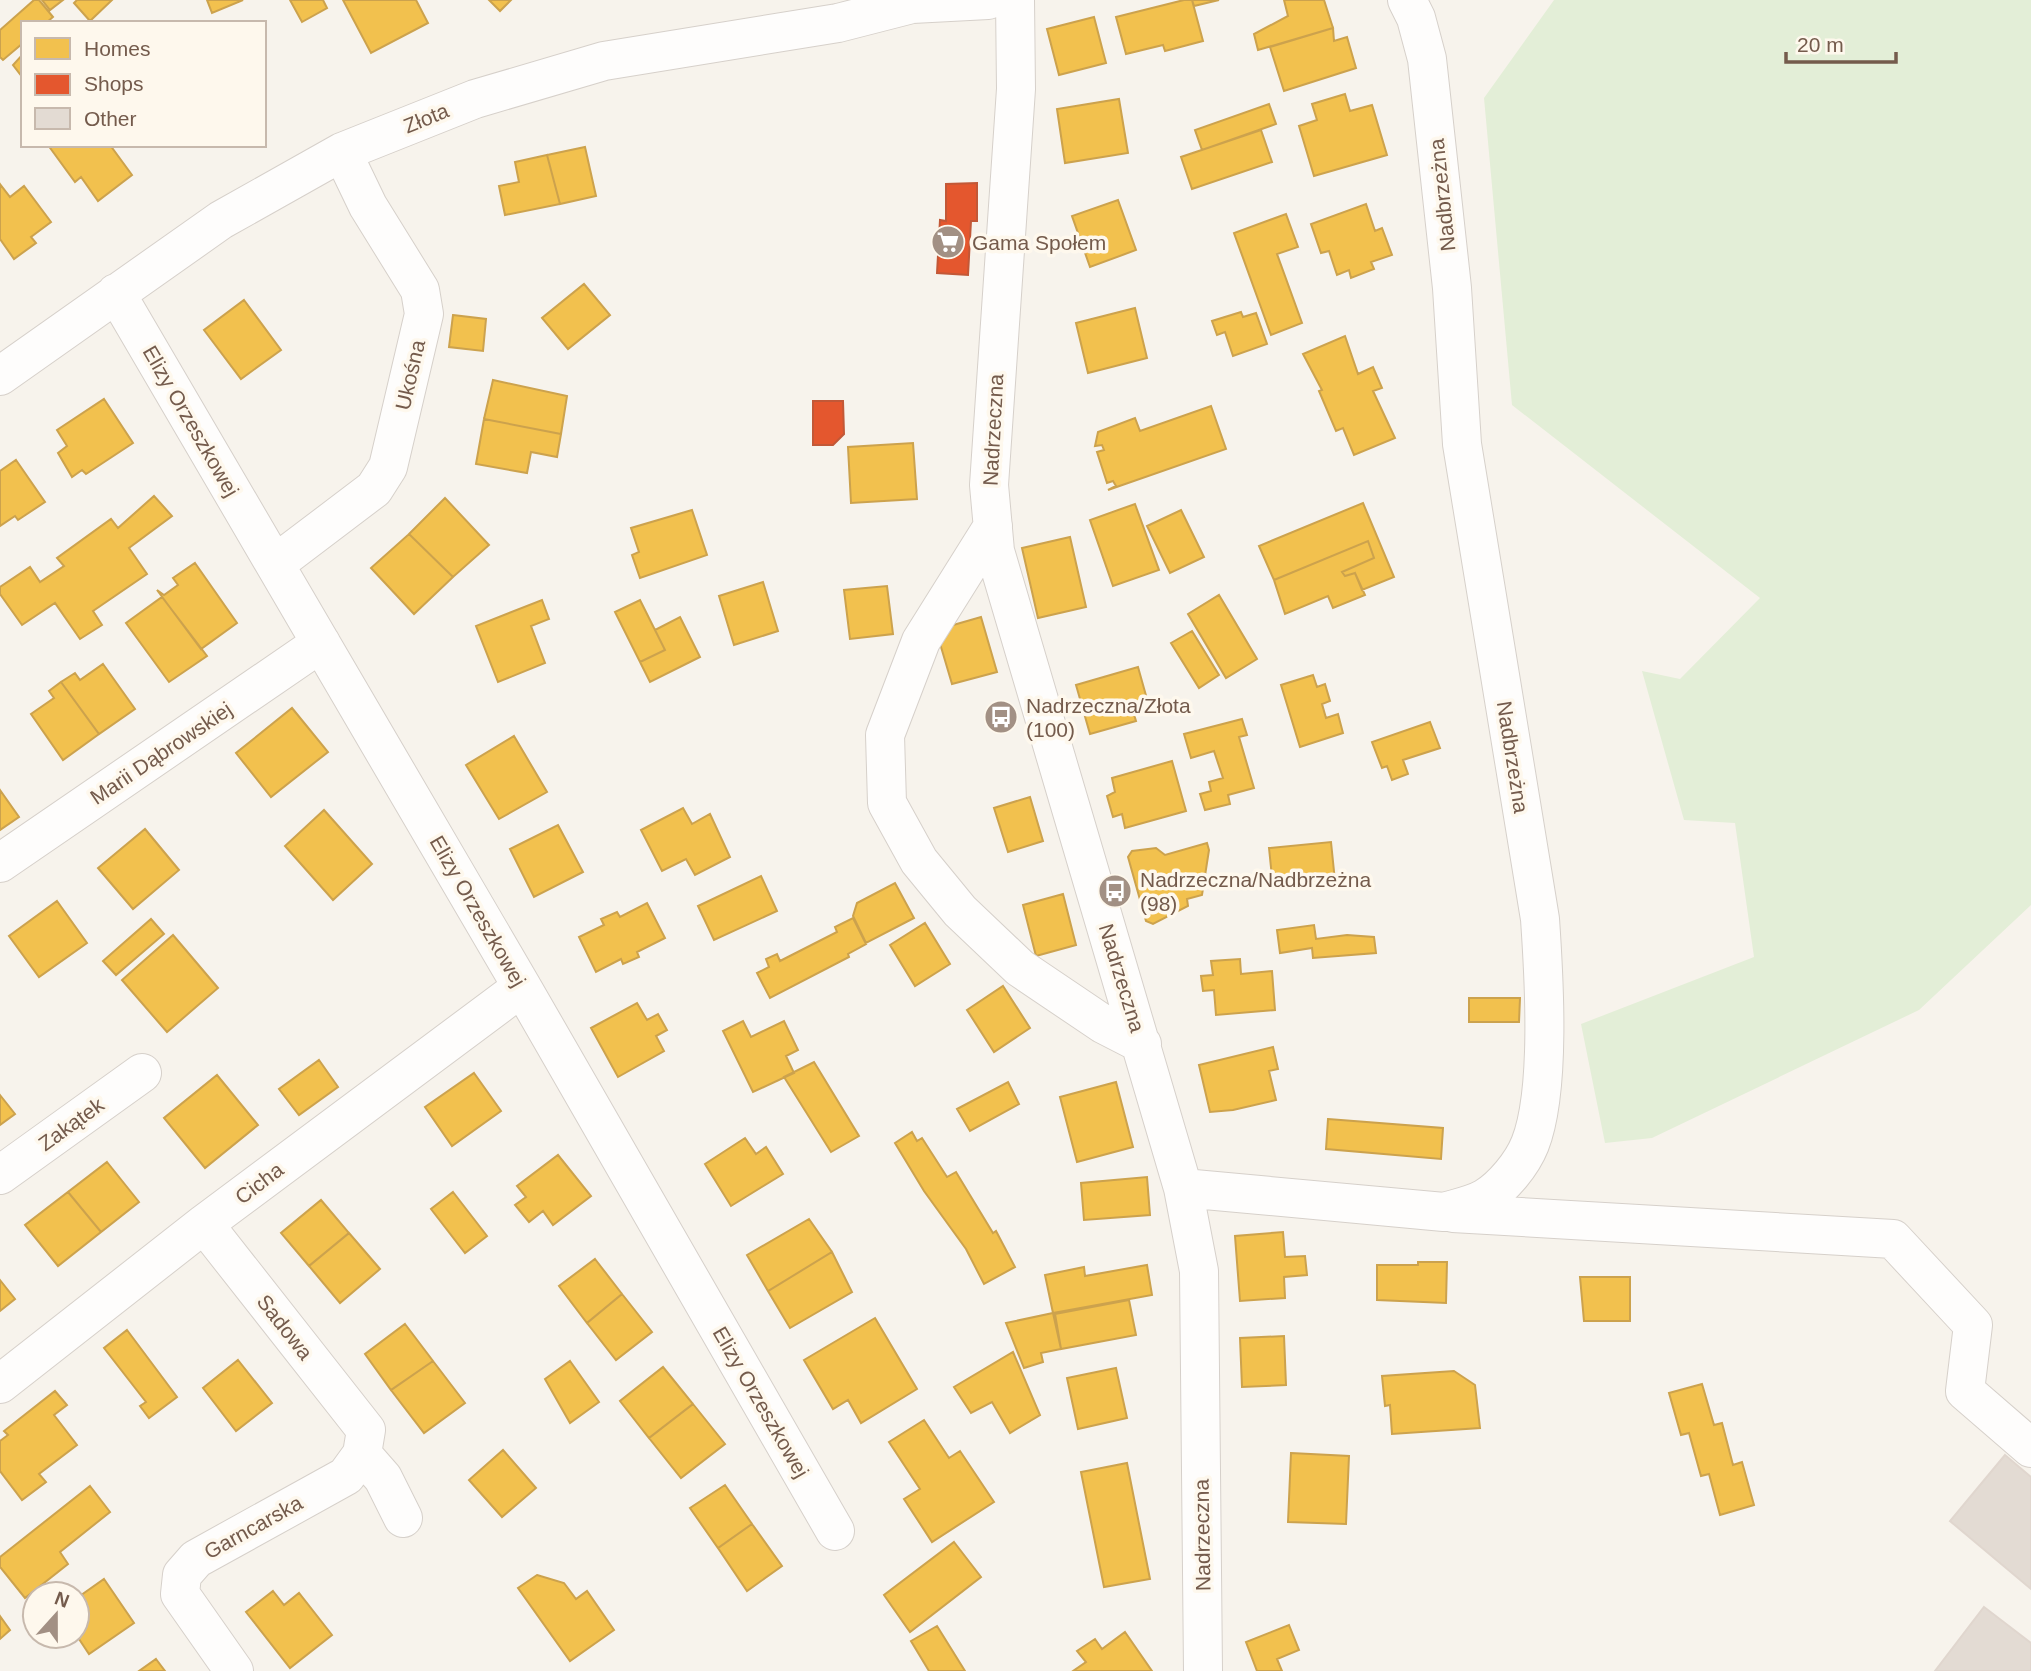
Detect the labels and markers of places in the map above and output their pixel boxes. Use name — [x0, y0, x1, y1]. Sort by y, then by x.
supermarket icon: Gama Społem — [929, 223, 967, 261]
place label: Gama Społem — [972, 231, 1106, 254]
place label: Nadrzeczna/Złota (100) — [1026, 694, 1191, 741]
bus stop icon: Nadrzeczna/Złota (100) — [982, 698, 1020, 736]
place label: Nadrzeczna/Nadbrzeżna (98) — [1140, 868, 1371, 915]
bus stop icon: Nadrzeczna/Nadbrzeżna (98) — [1096, 872, 1134, 910]

